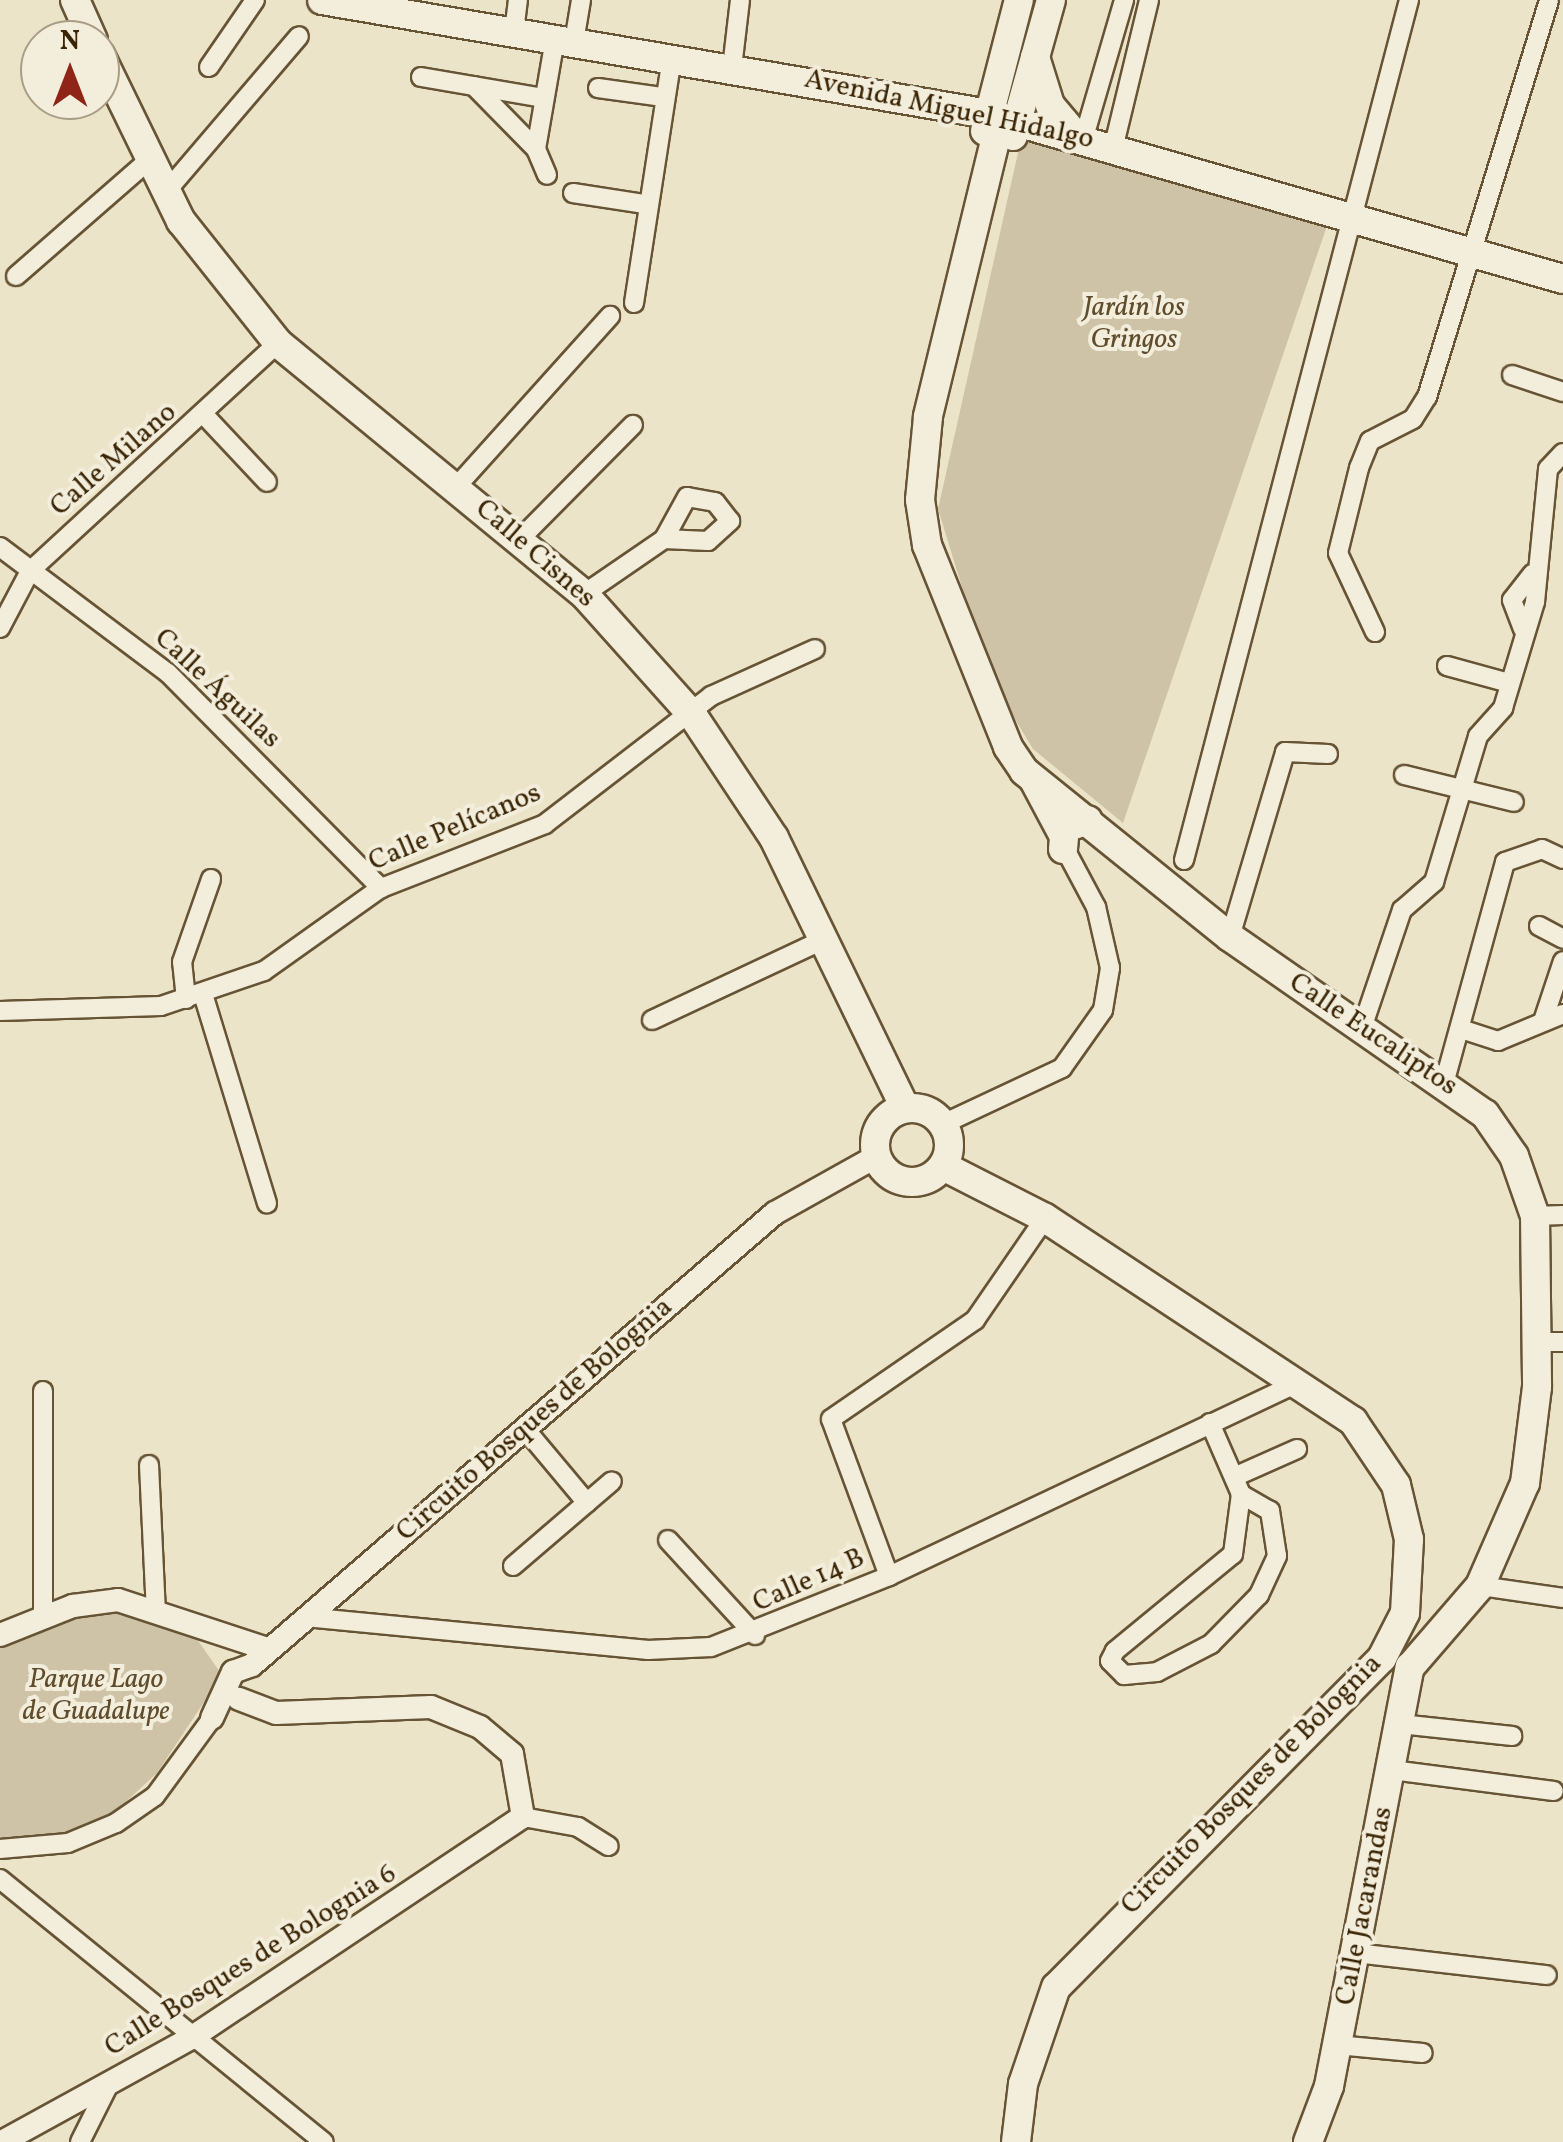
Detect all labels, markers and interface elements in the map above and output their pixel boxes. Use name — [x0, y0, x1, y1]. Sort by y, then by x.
north arrow — [20, 20, 120, 120]
text: N — [60, 22, 80, 61]
street label: Avenida Miguel Hidalgo — [801, 63, 1097, 157]
park label: Jardín los Gringos — [1083, 291, 1185, 357]
street label: Calle Milano — [44, 396, 184, 524]
street label: Calle Cisnes — [468, 493, 602, 615]
street label: Calle Águilas — [147, 622, 287, 756]
street label: Calle Pelícanos — [364, 777, 546, 879]
street label: Calle Eucaliptos — [1282, 966, 1464, 1104]
street label: Circuito Bosques de Bolognia — [390, 1291, 680, 1549]
street label: Calle 14 B — [748, 1542, 870, 1620]
street label: Circuito Bosques de Bolognia — [1115, 1648, 1389, 1922]
park label: Parque Lago de Guadalupe — [23, 1663, 169, 1729]
street label: Calle Jacarandas — [1329, 1804, 1401, 2008]
street label: Calle Bosques de Bolognia 6 — [99, 1857, 403, 2065]

